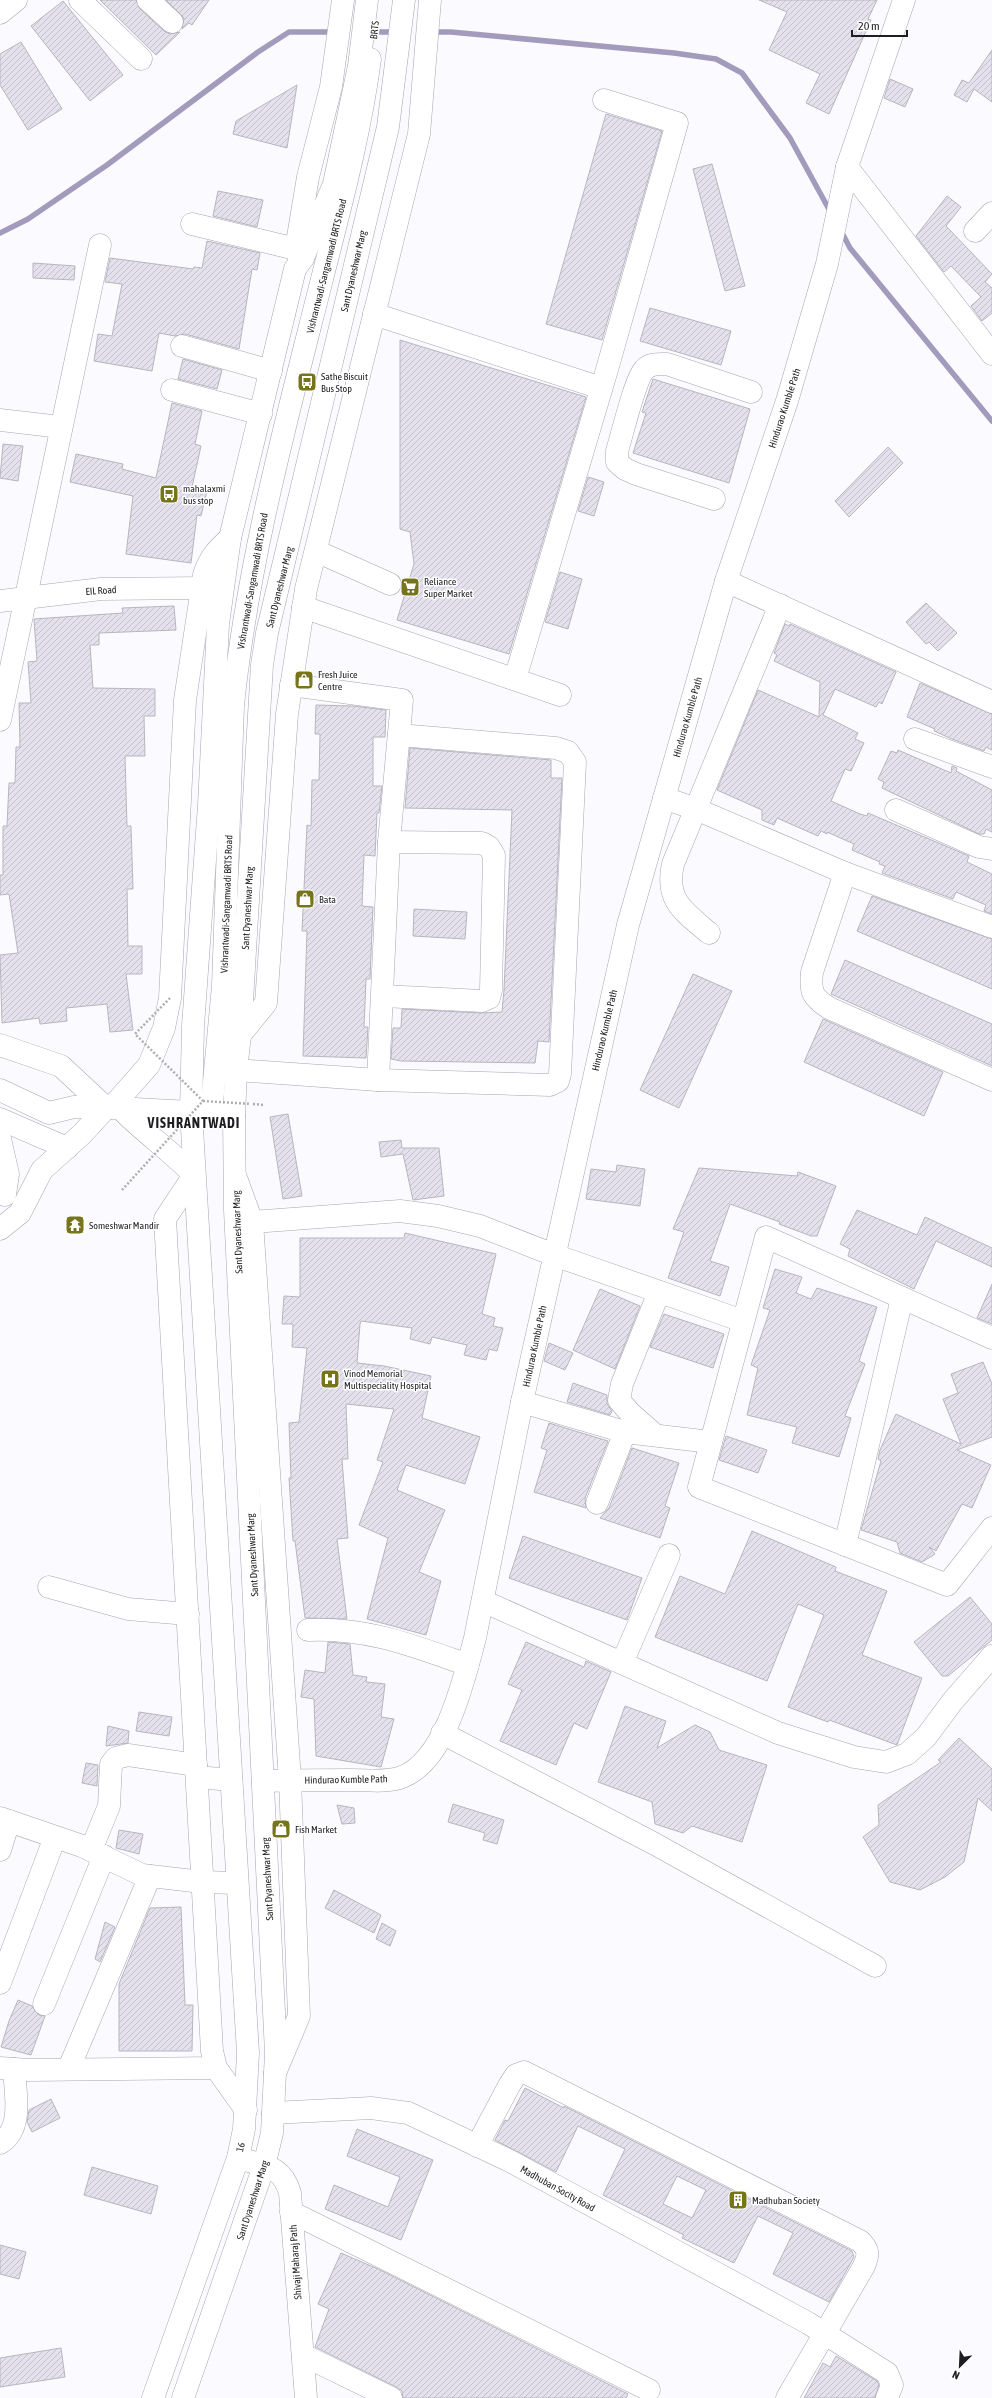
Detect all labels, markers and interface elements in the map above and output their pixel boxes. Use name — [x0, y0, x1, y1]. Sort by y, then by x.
scale bar — [852, 12, 907, 38]
text: 20 m — [858, 19, 880, 33]
street label: BRTS — [368, 20, 381, 40]
street label: Vishrantwadi-Sangamwadi BRTS Road — [304, 198, 349, 334]
street label: Sant Dyaneshwar Marg — [339, 229, 368, 313]
street label: Hindurao Kumble Path — [766, 367, 803, 449]
bus stop icon: Sathe Biscuit Bus Stop — [296, 371, 318, 393]
place label: Sathe Biscuit Bus Stop — [321, 371, 368, 394]
bus stop icon: mahalaxmi bus stop — [158, 483, 180, 505]
place label: mahalaxmi bus stop — [183, 483, 225, 506]
street label: Vishrantwadi-Sangamwadi BRTS Road — [235, 512, 270, 650]
street label: Sant Dyaneshwar Marg — [264, 545, 295, 629]
supermarket icon: Reliance Super Market — [399, 576, 421, 598]
place label: Reliance Super Market — [424, 576, 473, 599]
street label: EIL Road — [85, 584, 117, 597]
shop icon: Fresh Juice Centre — [293, 669, 315, 691]
place label: Fresh Juice Centre — [318, 669, 358, 692]
street label: Hindurao Kumble Path — [671, 676, 704, 759]
street label: Vishrantwadi-Sangamwadi BRTS Road — [219, 835, 234, 973]
street label: Sant Dyaneshwar Marg — [240, 866, 255, 950]
shop icon: Bata — [294, 888, 316, 910]
place label: Bata — [319, 894, 336, 905]
street label: Hindurao Kumble Path — [590, 988, 619, 1072]
district label: VISHRANTWADI — [147, 1115, 240, 1131]
street label: Sant Dyaneshwar Marg — [231, 1190, 244, 1274]
temple icon: Someshwar Mandir — [64, 1214, 86, 1236]
place label: Someshwar Mandir — [89, 1220, 160, 1231]
street label: Hindurao Kumble Path — [520, 1304, 549, 1388]
hospital icon: Vinod Memorial Multispeciality Hospital — [319, 1368, 341, 1390]
place label: Vinod Memorial Multispeciality Hospital — [344, 1368, 432, 1391]
street label: Sant Dyaneshwar Marg — [245, 1512, 260, 1597]
street label: Hindurao Kumble Path — [304, 1773, 388, 1786]
shop icon: Fish Market — [270, 1818, 292, 1840]
place label: Fish Market — [295, 1824, 337, 1835]
street label: Sant Dyaneshwar Marg — [260, 1836, 275, 1921]
street label: 16 — [234, 2141, 247, 2153]
street label: Sant Dyaneshwar Marg — [234, 2158, 271, 2241]
street label: Madhuban Socity Road — [518, 2163, 597, 2214]
building icon: Madhuban Society — [727, 2189, 749, 2211]
place label: Madhuban Society — [752, 2195, 820, 2206]
street label: Shivaji Maharaj Path — [287, 2224, 304, 2300]
north arrow — [940, 2346, 980, 2386]
text: N — [951, 2368, 961, 2382]

